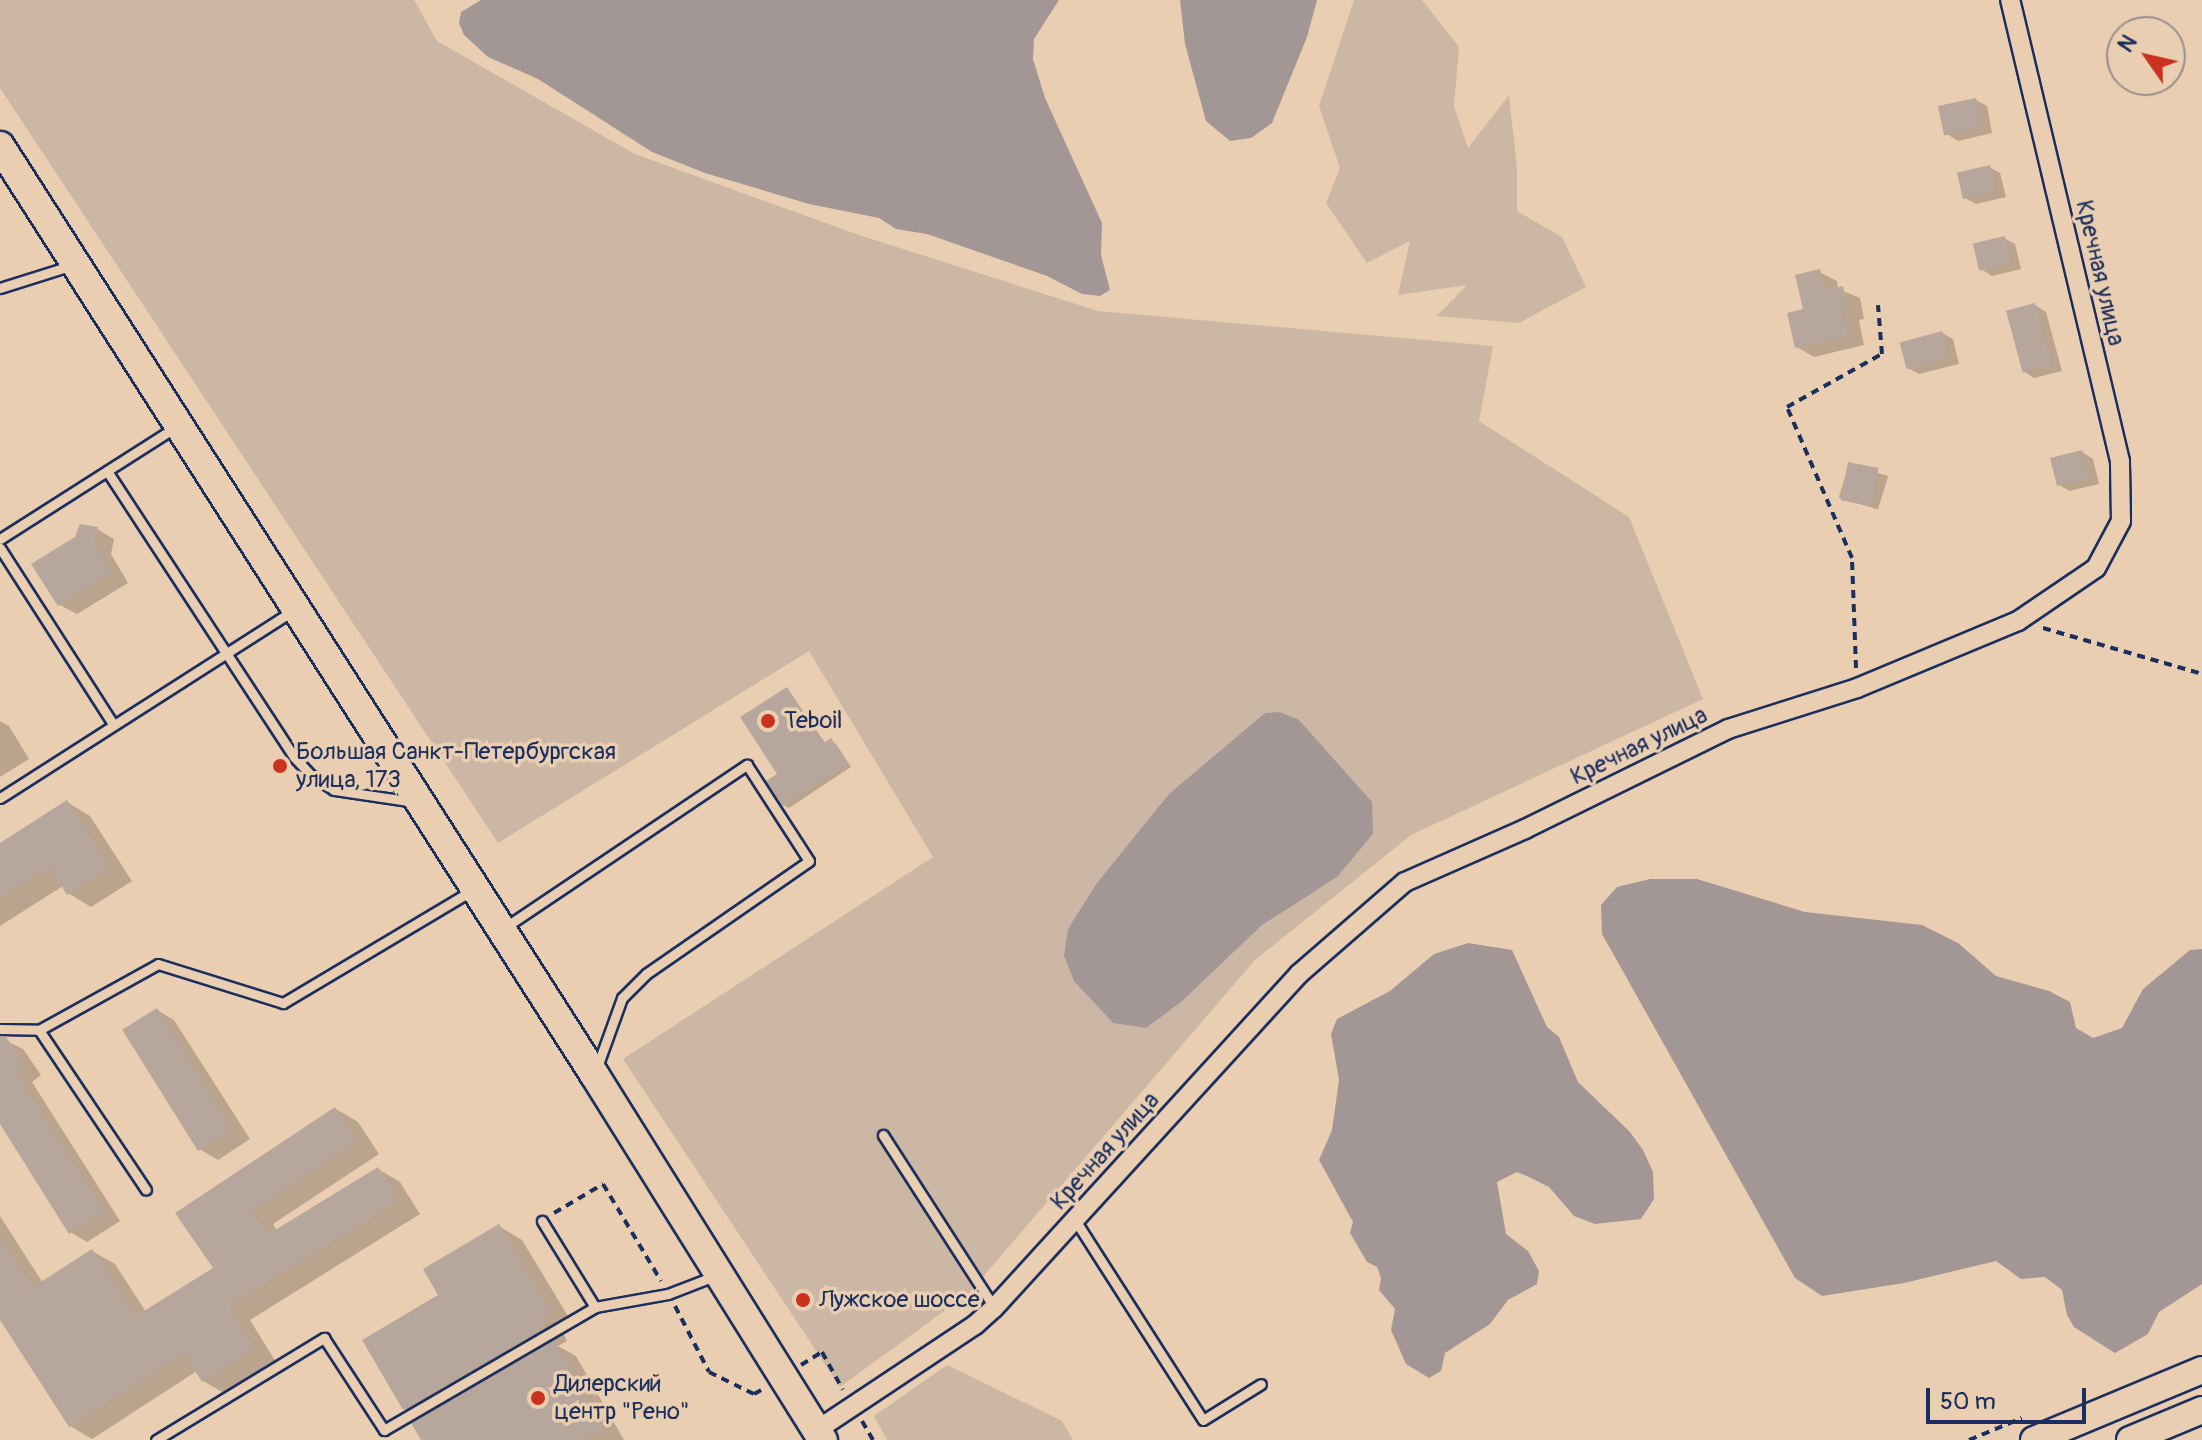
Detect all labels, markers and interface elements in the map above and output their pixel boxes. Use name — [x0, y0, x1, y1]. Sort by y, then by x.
north arrow — [2106, 16, 2186, 96]
text: N — [2112, 30, 2144, 58]
street label: Кречная улица — [2069, 197, 2131, 349]
street label: Кречная улица — [1566, 701, 1712, 791]
place label: Teboil — [784, 707, 842, 735]
marker: Teboil — [759, 712, 777, 730]
place label: Большая Санкт-Петербургская улица, 173 — [296, 738, 616, 794]
marker: Большая Санкт-Петербургская улица, 173 — [271, 757, 289, 775]
street label: Кречная улица — [1045, 1086, 1165, 1216]
place label: Лужское шоссе — [819, 1286, 980, 1314]
marker: Лужское шоссе — [794, 1291, 812, 1309]
place label: Дилерский центр "Рено" — [554, 1370, 690, 1426]
scale bar — [1930, 1372, 2090, 1422]
text: 50 m — [1940, 1387, 1996, 1416]
marker: Дилерский центр "Рено" — [529, 1389, 547, 1407]

